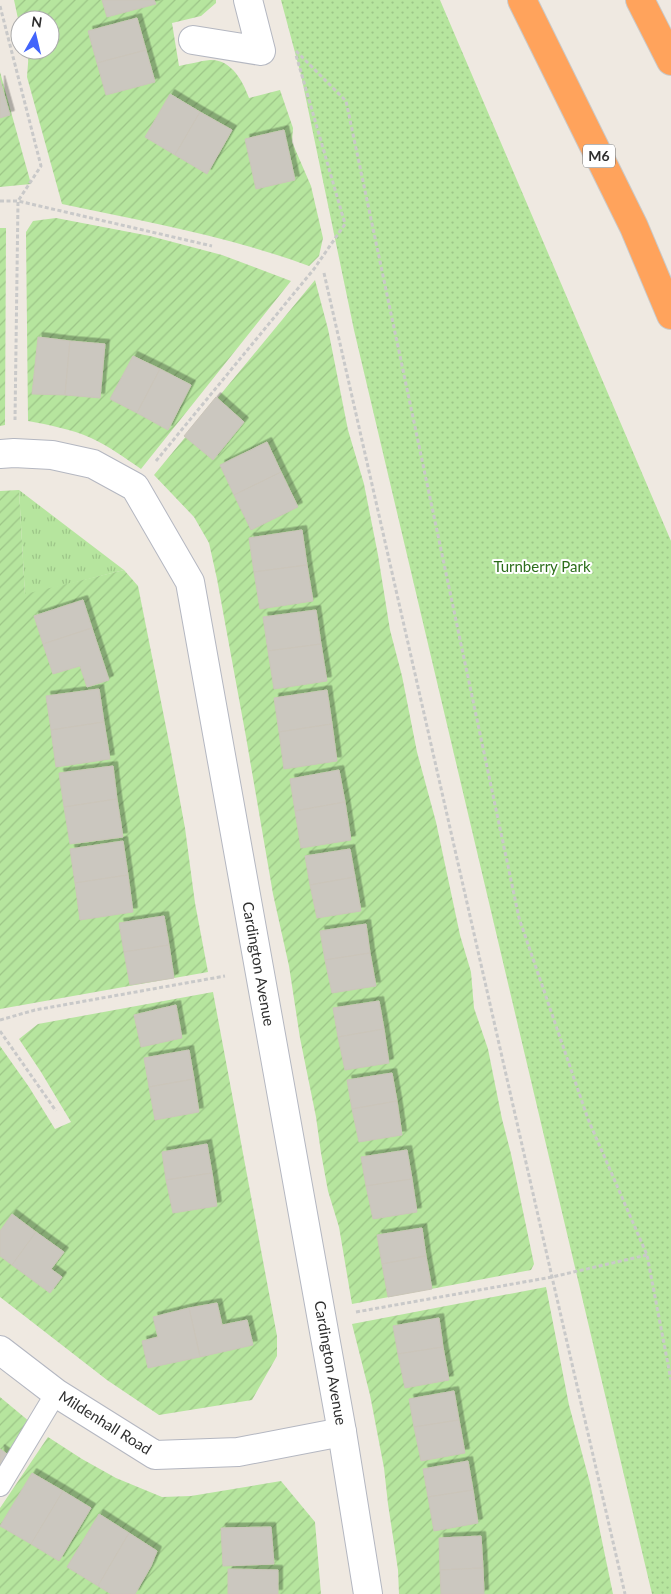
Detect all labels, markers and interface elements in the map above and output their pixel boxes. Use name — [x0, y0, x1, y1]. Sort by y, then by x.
north arrow — [10, 10, 60, 60]
text: N — [30, 12, 43, 31]
road number: M6 — [583, 144, 615, 168]
park label: Turnberry Park — [493, 557, 591, 575]
street label: Cardington Avenue — [239, 900, 279, 1028]
street label: Cardington Avenue — [311, 1299, 351, 1427]
street label: Mildenhall Road — [56, 1387, 155, 1458]

